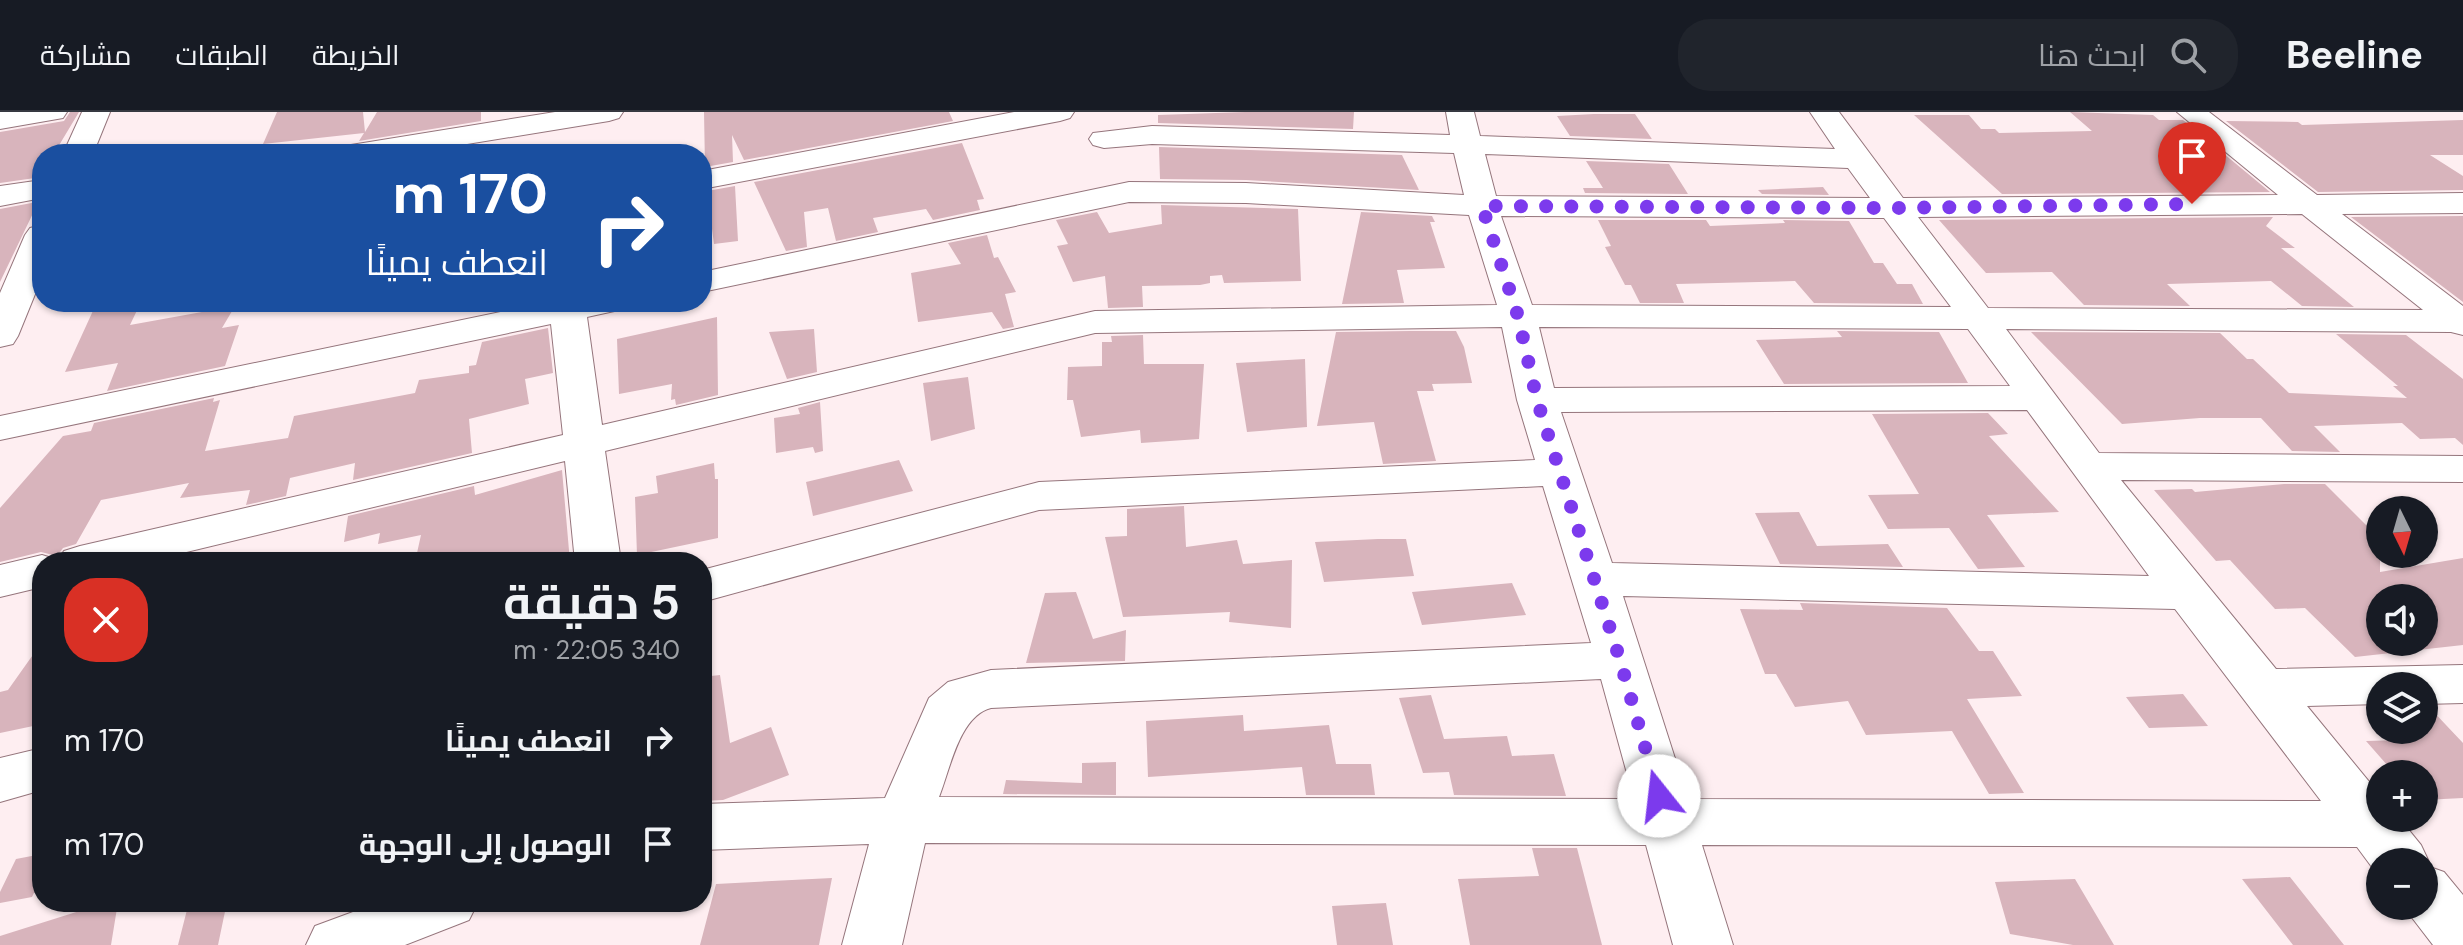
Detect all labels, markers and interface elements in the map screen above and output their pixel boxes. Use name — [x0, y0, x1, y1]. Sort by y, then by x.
search box — [1678, 19, 2238, 91]
text: Beeline — [2286, 30, 2423, 80]
icon: search — [2166, 33, 2210, 77]
text: ابحث هنا — [2038, 36, 2146, 75]
text: مشاركة — [40, 37, 131, 74]
text: الطبقات — [175, 37, 268, 74]
text: الخريطة — [312, 37, 399, 74]
pin — [2158, 122, 2226, 204]
icon: arrive — [2170, 134, 2214, 178]
text: 170 m — [393, 157, 548, 230]
icon: right — [576, 176, 680, 280]
text: انعطف يمينًا — [366, 239, 548, 286]
north arrow — [2366, 496, 2438, 568]
map controls — [2366, 496, 2438, 920]
text: 5 دقيقة — [503, 571, 680, 634]
button: close — [64, 578, 148, 662]
button: sound — [2366, 584, 2438, 656]
text: 340 m · 22:05 — [513, 633, 680, 667]
button: layers — [2366, 672, 2438, 744]
icon: right — [636, 718, 680, 762]
text: 170 m — [64, 721, 144, 760]
text: انعطف يمينًا — [445, 721, 612, 760]
position arrow — [1617, 754, 1701, 838]
button: + — [2366, 760, 2438, 832]
icon: arrive — [636, 822, 680, 866]
text: 170 m — [64, 825, 144, 864]
text: الوصول إلى الوجهة — [359, 825, 612, 864]
button: − — [2366, 848, 2438, 920]

